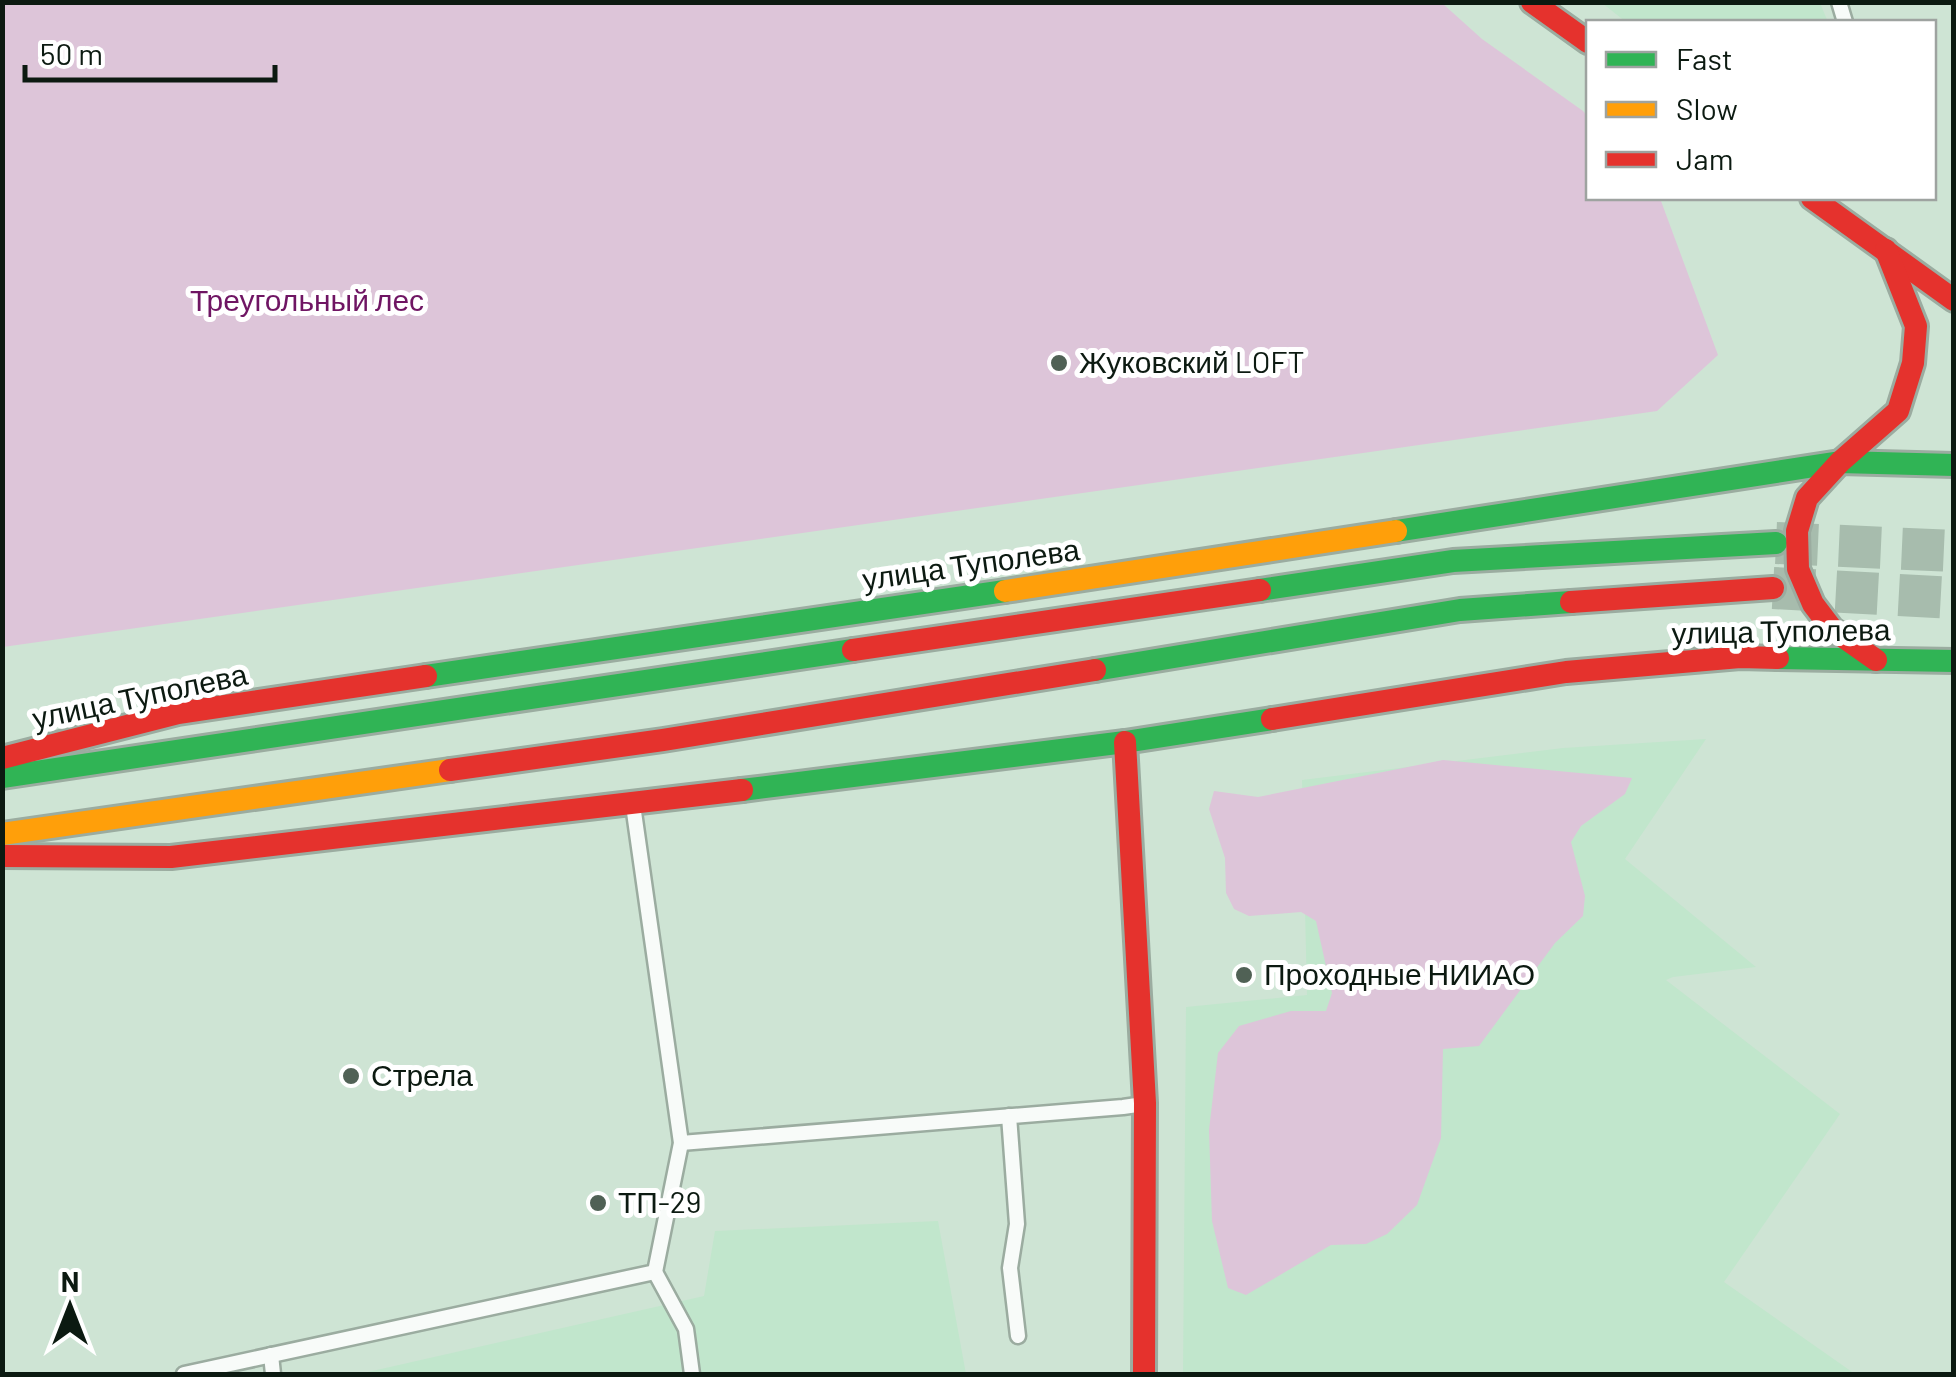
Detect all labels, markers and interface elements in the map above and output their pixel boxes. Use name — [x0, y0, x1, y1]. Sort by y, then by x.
scale bar — [25, 20, 275, 82]
legend — [1586, 20, 1936, 200]
text: 50 m — [40, 35, 103, 71]
text: Fast — [1676, 40, 1733, 76]
text: Slow — [1676, 90, 1738, 126]
text: Jam — [1676, 140, 1733, 176]
park label: Треугольный лес — [190, 281, 424, 317]
place label: Жуковский LOFT — [1079, 343, 1304, 379]
marker: Жуковский LOFT — [1048, 352, 1070, 374]
street label: улица Туполева — [860, 530, 1082, 596]
street label: улица Туполева — [1671, 610, 1891, 650]
street label: улица Туполева — [29, 655, 251, 735]
place label: Проходные НИИАО — [1264, 955, 1535, 991]
marker: Проходные НИИАО — [1233, 964, 1255, 986]
place label: Стрела — [371, 1056, 473, 1092]
marker: Стрела — [340, 1065, 362, 1087]
place label: ТП-29 — [618, 1183, 701, 1219]
marker: ТП-29 — [587, 1192, 609, 1214]
north arrow — [20, 1257, 120, 1357]
text: N — [61, 1264, 79, 1298]

